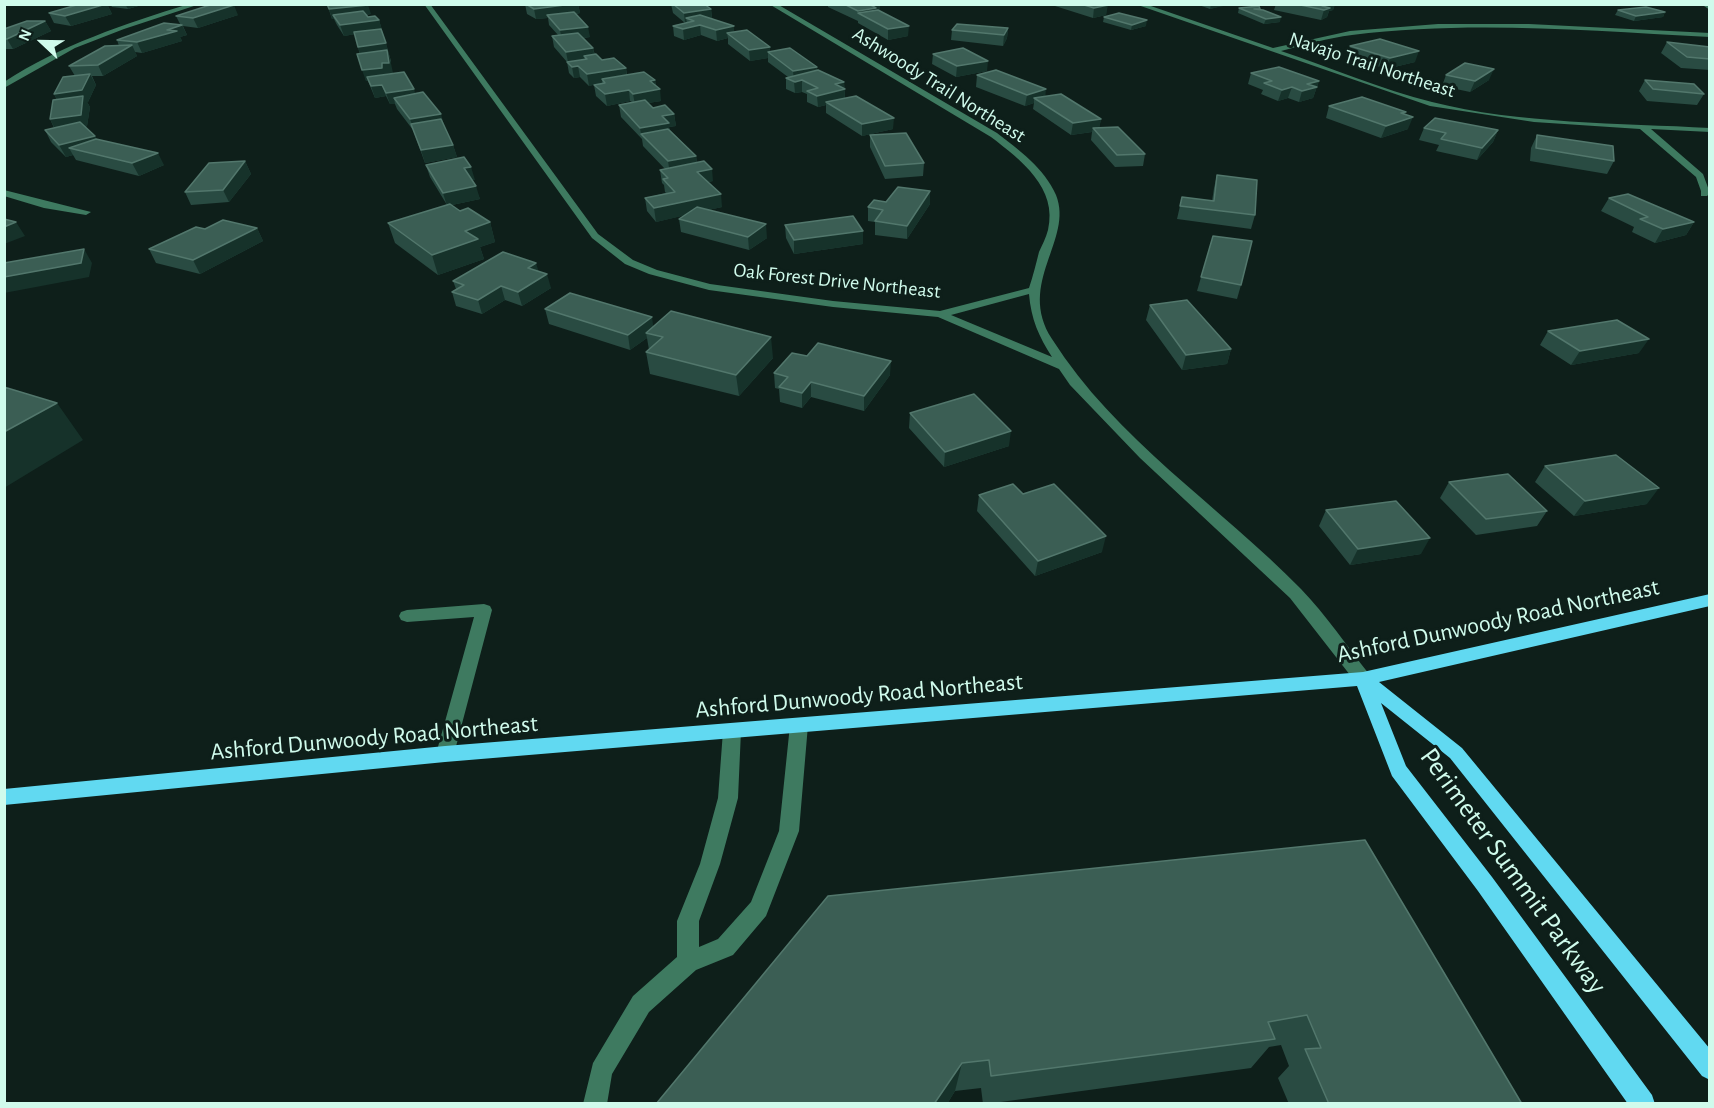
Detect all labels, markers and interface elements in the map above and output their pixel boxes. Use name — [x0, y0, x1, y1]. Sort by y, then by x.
north arrow — [12, 12, 72, 72]
street label: Ashwoody Trail Northeast — [848, 22, 1030, 148]
text: N — [16, 27, 35, 43]
street label: Navajo Trail Northeast — [1286, 27, 1458, 103]
street label: Oak Forest Drive Northeast — [732, 258, 942, 304]
street label: Ashford Dunwoody Road Northeast — [1334, 573, 1662, 669]
street label: Ashford Dunwoody Road Northeast — [694, 667, 1024, 725]
street label: Ashford Dunwoody Road Northeast — [209, 709, 539, 767]
street label: Perimeter Summit Parkway — [1412, 741, 1614, 1001]

